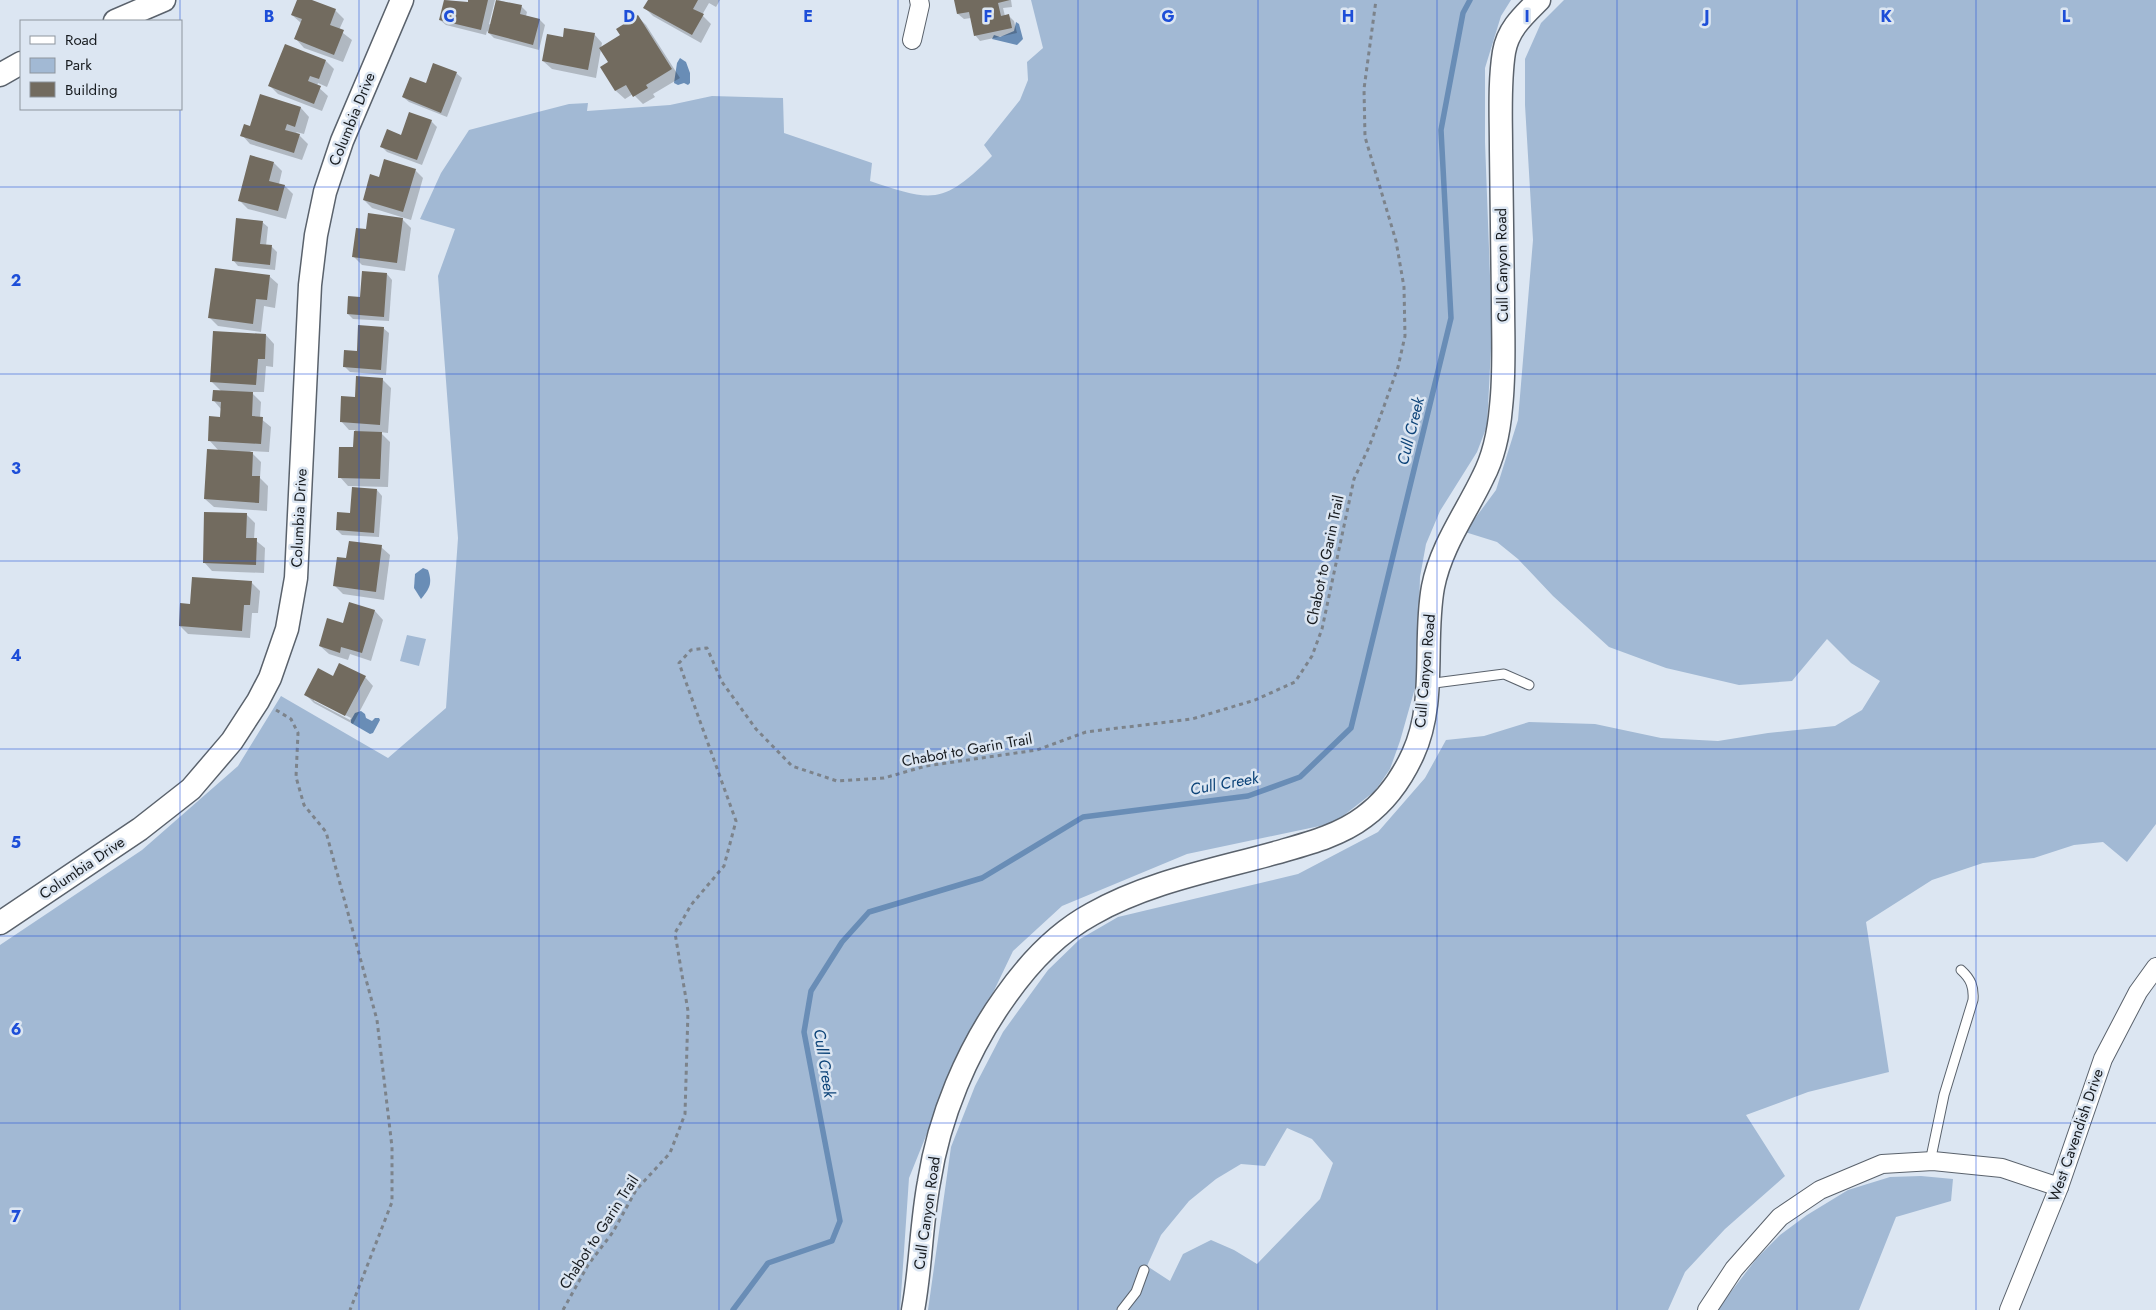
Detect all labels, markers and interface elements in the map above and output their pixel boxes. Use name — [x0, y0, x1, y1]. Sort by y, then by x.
text: B — [264, 5, 274, 28]
text: C — [443, 5, 455, 28]
text: D — [623, 5, 635, 28]
text: E — [803, 5, 813, 28]
text: F — [984, 5, 992, 28]
text: G — [1161, 5, 1175, 28]
text: H — [1342, 5, 1354, 28]
text: I — [1524, 5, 1530, 28]
text: J — [1701, 5, 1710, 28]
text: K — [1880, 5, 1892, 28]
text: L — [2062, 5, 2071, 28]
legend — [20, 20, 182, 110]
text: Road — [65, 29, 97, 51]
text: Park — [65, 54, 92, 76]
street label: Columbia Drive — [323, 69, 381, 169]
text: Building — [65, 79, 117, 101]
street label: Cull Canyon Road — [1490, 208, 1514, 322]
text: 2 — [11, 269, 21, 292]
water label: Cull Creek — [1391, 394, 1430, 468]
text: 3 — [11, 457, 21, 480]
street label: Columbia Drive — [285, 468, 313, 568]
street label: Chabot to Garin Trail — [1300, 493, 1350, 627]
street label: Cull Canyon Road — [1409, 613, 1441, 729]
text: 4 — [10, 644, 22, 667]
street label: Chabot to Garin Trail — [900, 728, 1034, 772]
water label: Cull Creek — [1188, 766, 1261, 801]
text: 5 — [11, 831, 21, 854]
street label: Columbia Drive — [35, 831, 129, 905]
text: 6 — [11, 1018, 21, 1041]
water label: Cull Creek — [808, 1027, 841, 1100]
street label: West Cavendish Drive — [2043, 1065, 2109, 1204]
street label: Cull Canyon Road — [908, 1155, 946, 1271]
street label: Chabot to Garin Trail — [554, 1171, 644, 1293]
text: 7 — [11, 1205, 21, 1228]

